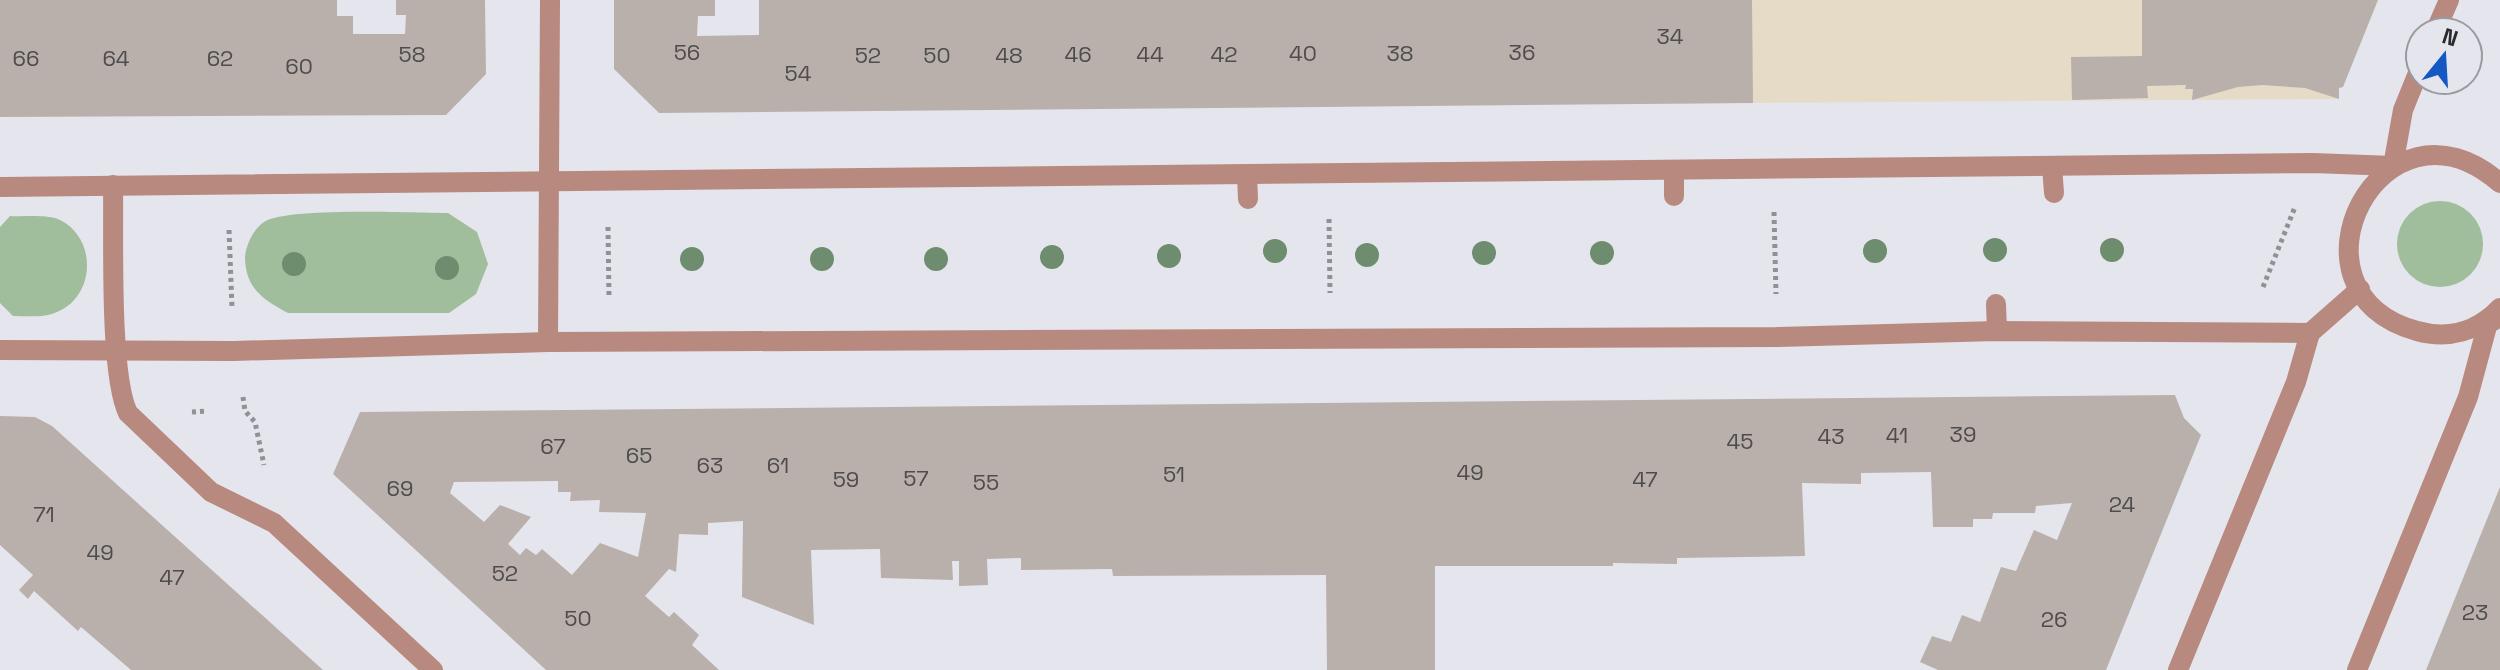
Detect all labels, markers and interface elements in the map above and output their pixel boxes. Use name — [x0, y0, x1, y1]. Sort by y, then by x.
north arrow — [2404, 16, 2484, 96]
text: N — [2439, 21, 2462, 53]
house number: 34 — [1656, 22, 1684, 50]
house number: 56 — [674, 38, 700, 66]
house number: 36 — [1509, 38, 1535, 66]
house number: 40 — [1289, 39, 1317, 67]
house number: 38 — [1387, 39, 1414, 67]
house number: 58 — [399, 40, 425, 68]
house number: 46 — [1064, 40, 1092, 68]
house number: 44 — [1136, 40, 1164, 68]
house number: 42 — [1210, 40, 1238, 68]
house number: 52 — [855, 41, 881, 69]
house number: 50 — [923, 41, 951, 69]
house number: 48 — [995, 41, 1023, 69]
house number: 66 — [13, 44, 39, 72]
house number: 64 — [102, 44, 130, 72]
house number: 62 — [207, 44, 233, 72]
house number: 60 — [285, 52, 313, 80]
house number: 54 — [785, 59, 812, 87]
house number: 39 — [1950, 420, 1976, 448]
house number: 41 — [1886, 421, 1908, 449]
house number: 43 — [1817, 422, 1845, 450]
house number: 45 — [1727, 427, 1753, 455]
house number: 67 — [540, 432, 566, 460]
house number: 65 — [626, 441, 652, 469]
house number: 63 — [697, 451, 723, 479]
house number: 61 — [767, 451, 789, 479]
house number: 49 — [1456, 458, 1484, 486]
house number: 51 — [1163, 460, 1185, 488]
house number: 57 — [903, 464, 929, 492]
house number: 59 — [833, 465, 859, 493]
house number: 47 — [1632, 465, 1658, 493]
house number: 55 — [973, 468, 999, 496]
house number: 69 — [387, 474, 413, 502]
house number: 24 — [2109, 490, 2135, 518]
house number: 71 — [33, 500, 55, 528]
house number: 49 — [86, 538, 114, 566]
house number: 52 — [492, 559, 518, 587]
house number: 47 — [159, 563, 185, 591]
house number: 23 — [2462, 598, 2488, 626]
house number: 50 — [564, 604, 592, 632]
house number: 26 — [2041, 605, 2067, 633]

